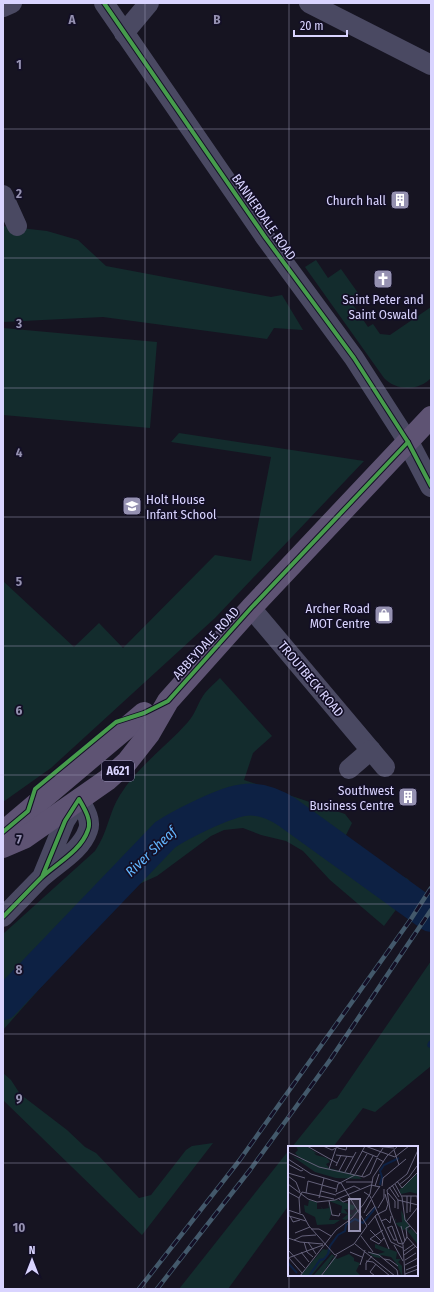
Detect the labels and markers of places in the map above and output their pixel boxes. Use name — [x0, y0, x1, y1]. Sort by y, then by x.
building icon: Church hall — [389, 189, 411, 211]
place label: Church hall — [326, 193, 387, 208]
church icon: Saint Peter and Saint Oswald — [372, 268, 394, 290]
place label: Saint Peter and Saint Oswald — [342, 292, 424, 322]
place label: Holt House Infant School — [146, 492, 217, 522]
school or university icon: Holt House Infant School — [121, 495, 143, 517]
place label: Archer Road MOT Centre — [306, 601, 370, 631]
shop icon: Archer Road MOT Centre — [373, 604, 395, 626]
place label: Southwest Business Centre — [309, 783, 395, 813]
building icon: Southwest Business Centre — [397, 786, 419, 808]

